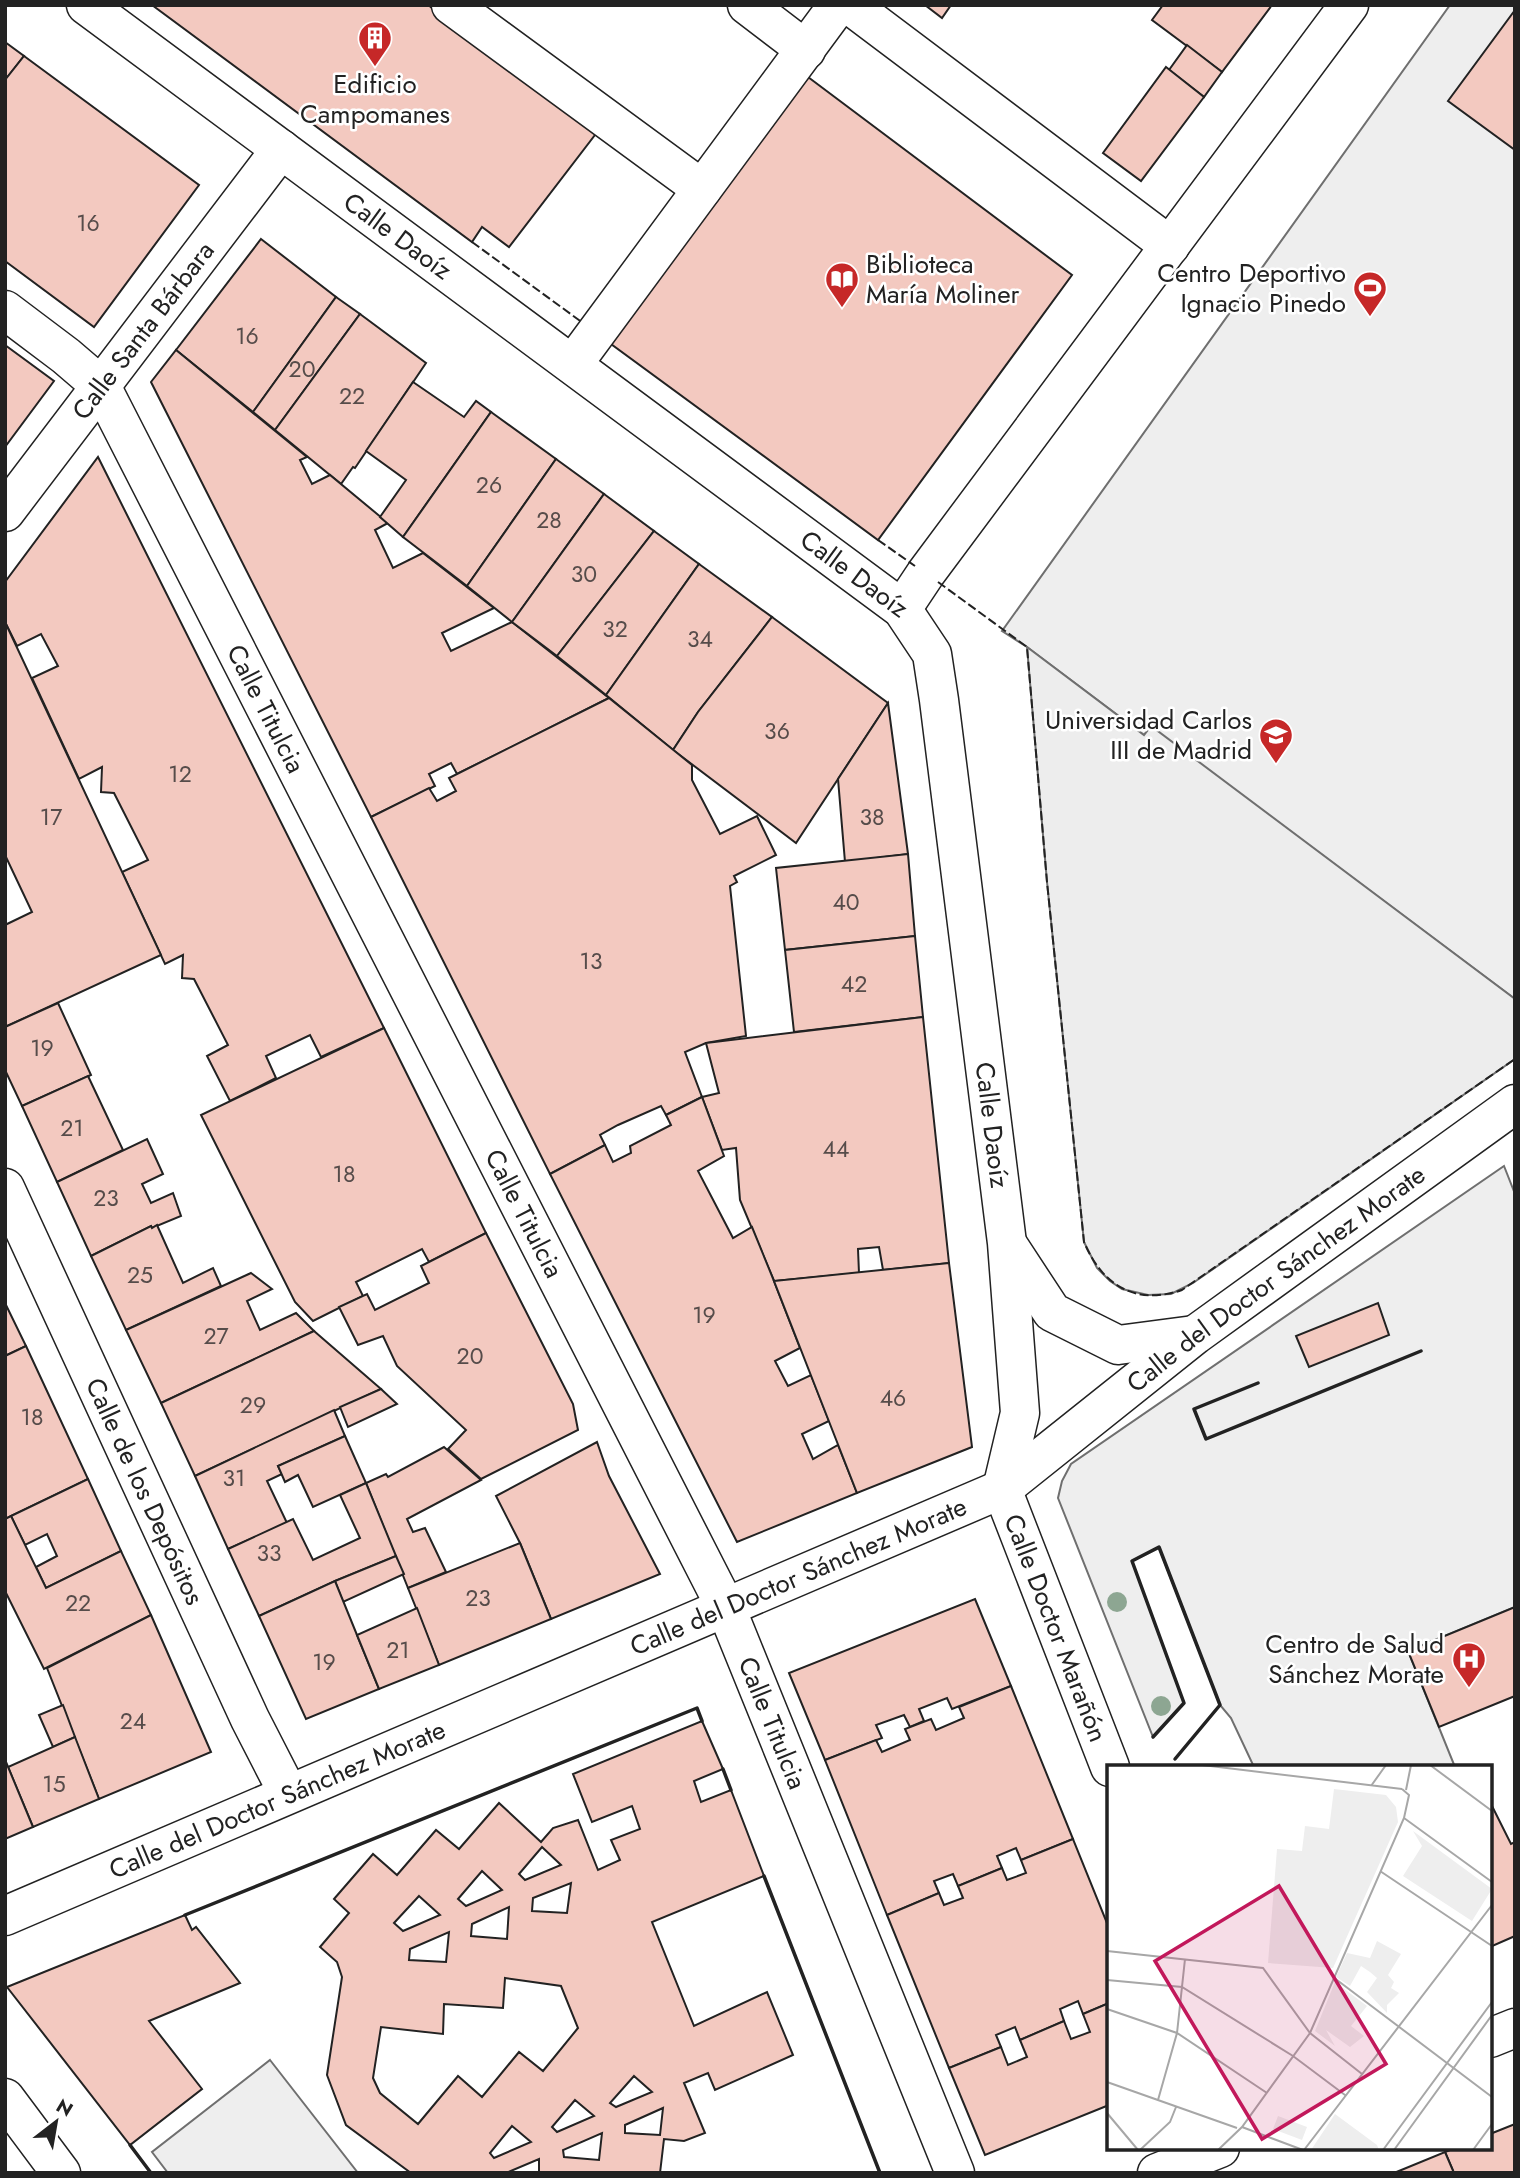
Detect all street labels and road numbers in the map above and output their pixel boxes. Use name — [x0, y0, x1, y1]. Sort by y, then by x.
street label: Calle Daoíz — [336, 183, 460, 289]
street label: Calle Santa Bárbara — [63, 233, 223, 428]
street label: Calle Daoíz — [792, 521, 917, 627]
street label: Calle Titulcia — [217, 638, 315, 780]
street label: Calle Daoíz — [965, 1060, 1019, 1190]
street label: Calle Titulcia — [475, 1143, 573, 1285]
street label: Calle del Doctor Sánchez Morate — [1118, 1156, 1433, 1402]
street label: Calle de los Depósitos — [76, 1371, 214, 1611]
street label: Calle del Doctor Sánchez Morate — [624, 1487, 973, 1665]
street label: Calle Doctor Marañón — [995, 1508, 1117, 1747]
street label: Calle Titulcia — [729, 1651, 816, 1795]
street label: Calle del Doctor Sánchez Morate — [103, 1711, 451, 1888]

